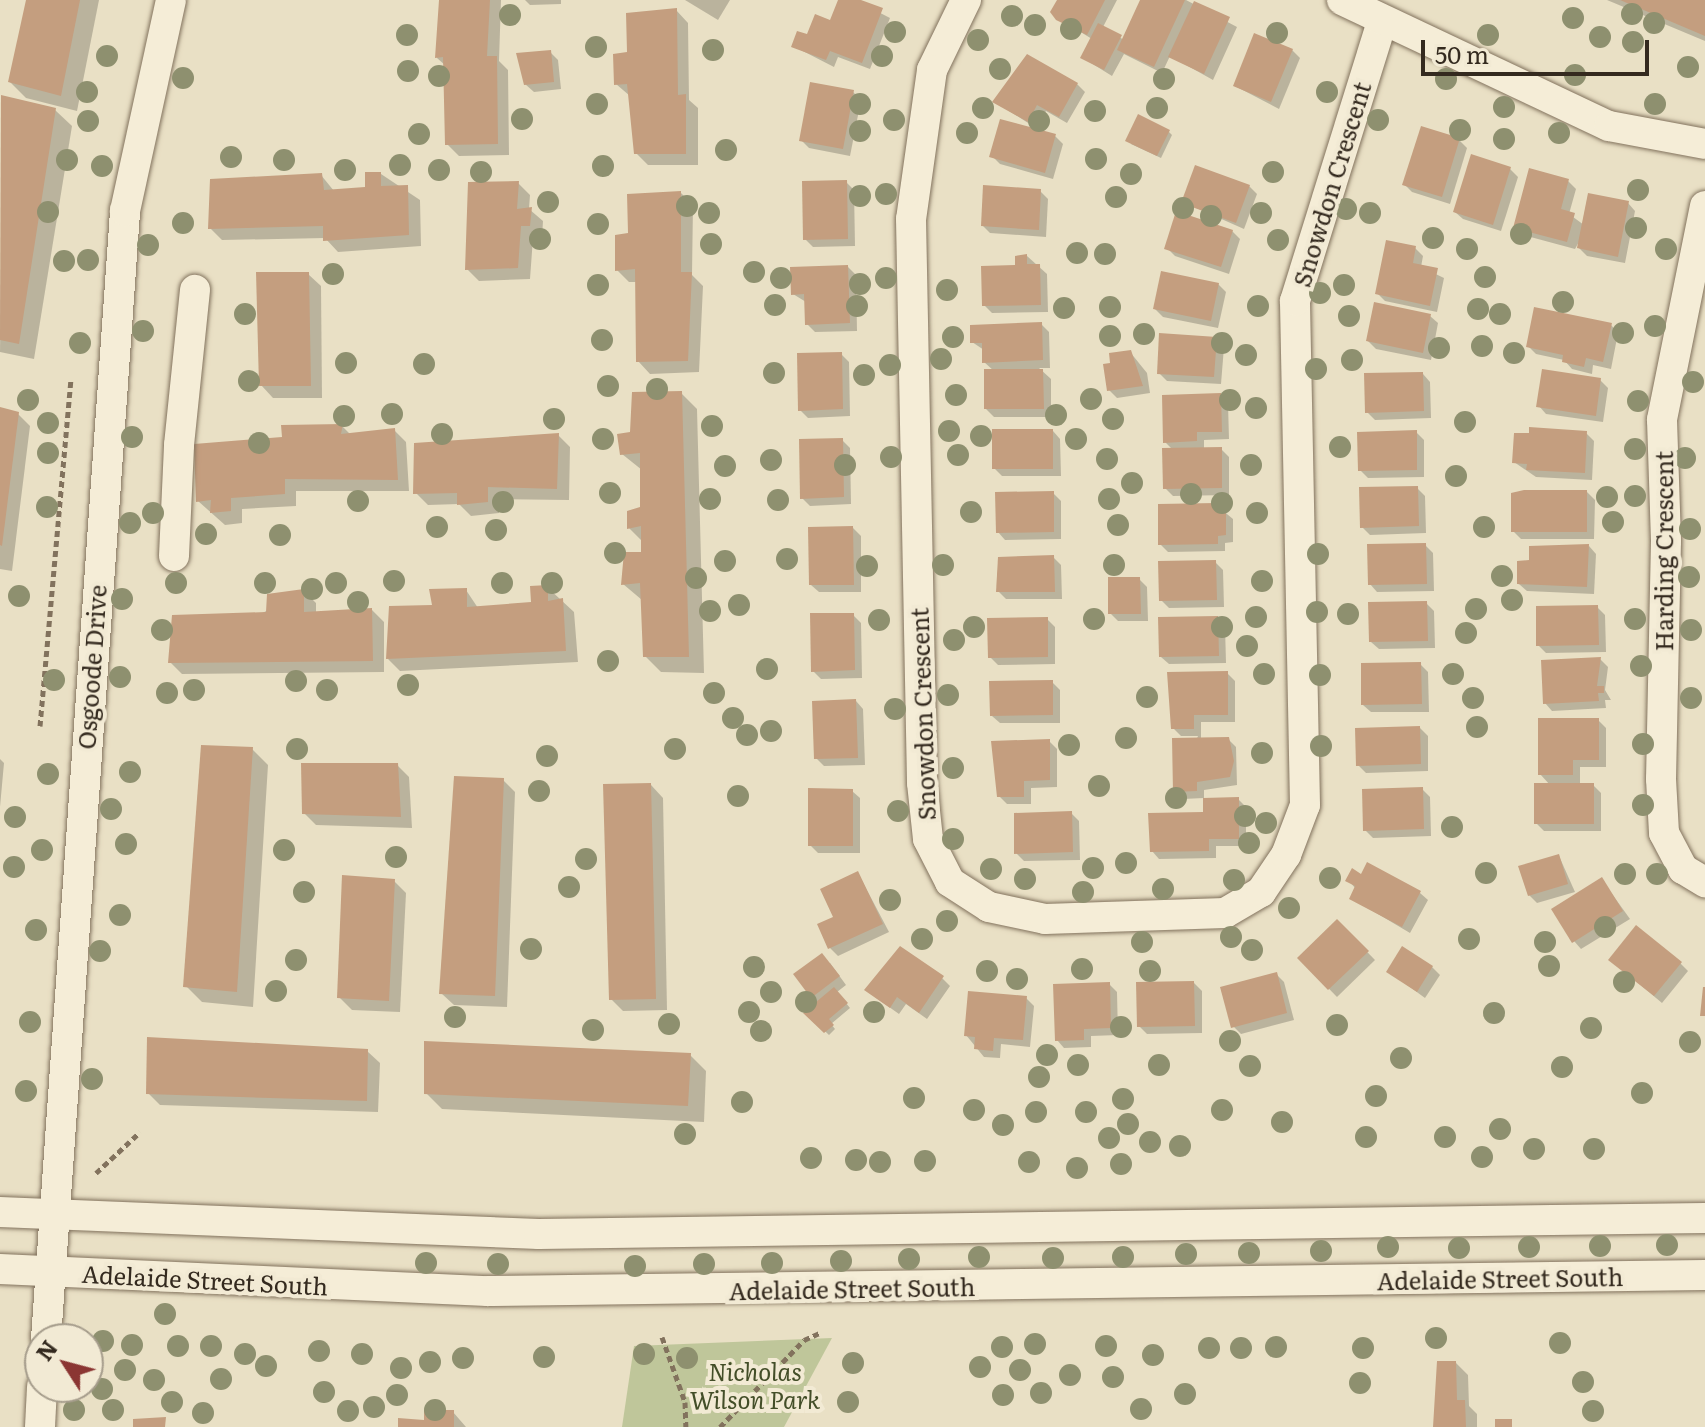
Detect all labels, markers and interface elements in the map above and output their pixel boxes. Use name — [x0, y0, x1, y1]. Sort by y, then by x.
scale bar — [1425, 24, 1653, 74]
text: 50 m — [1435, 36, 1489, 71]
street label: Snowdon Crescent — [1286, 78, 1376, 290]
street label: Harding Crescent — [1649, 451, 1677, 651]
street label: Osgoode Drive — [71, 584, 111, 750]
street label: Snowdon Crescent — [904, 607, 940, 821]
street label: Adelaide Street South — [81, 1258, 329, 1300]
street label: Adelaide Street South — [1376, 1261, 1624, 1295]
street label: Adelaide Street South — [728, 1271, 976, 1305]
north arrow — [24, 1323, 104, 1403]
text: N — [27, 1333, 65, 1367]
park label: Nicholas Wilson Park — [690, 1357, 820, 1413]

